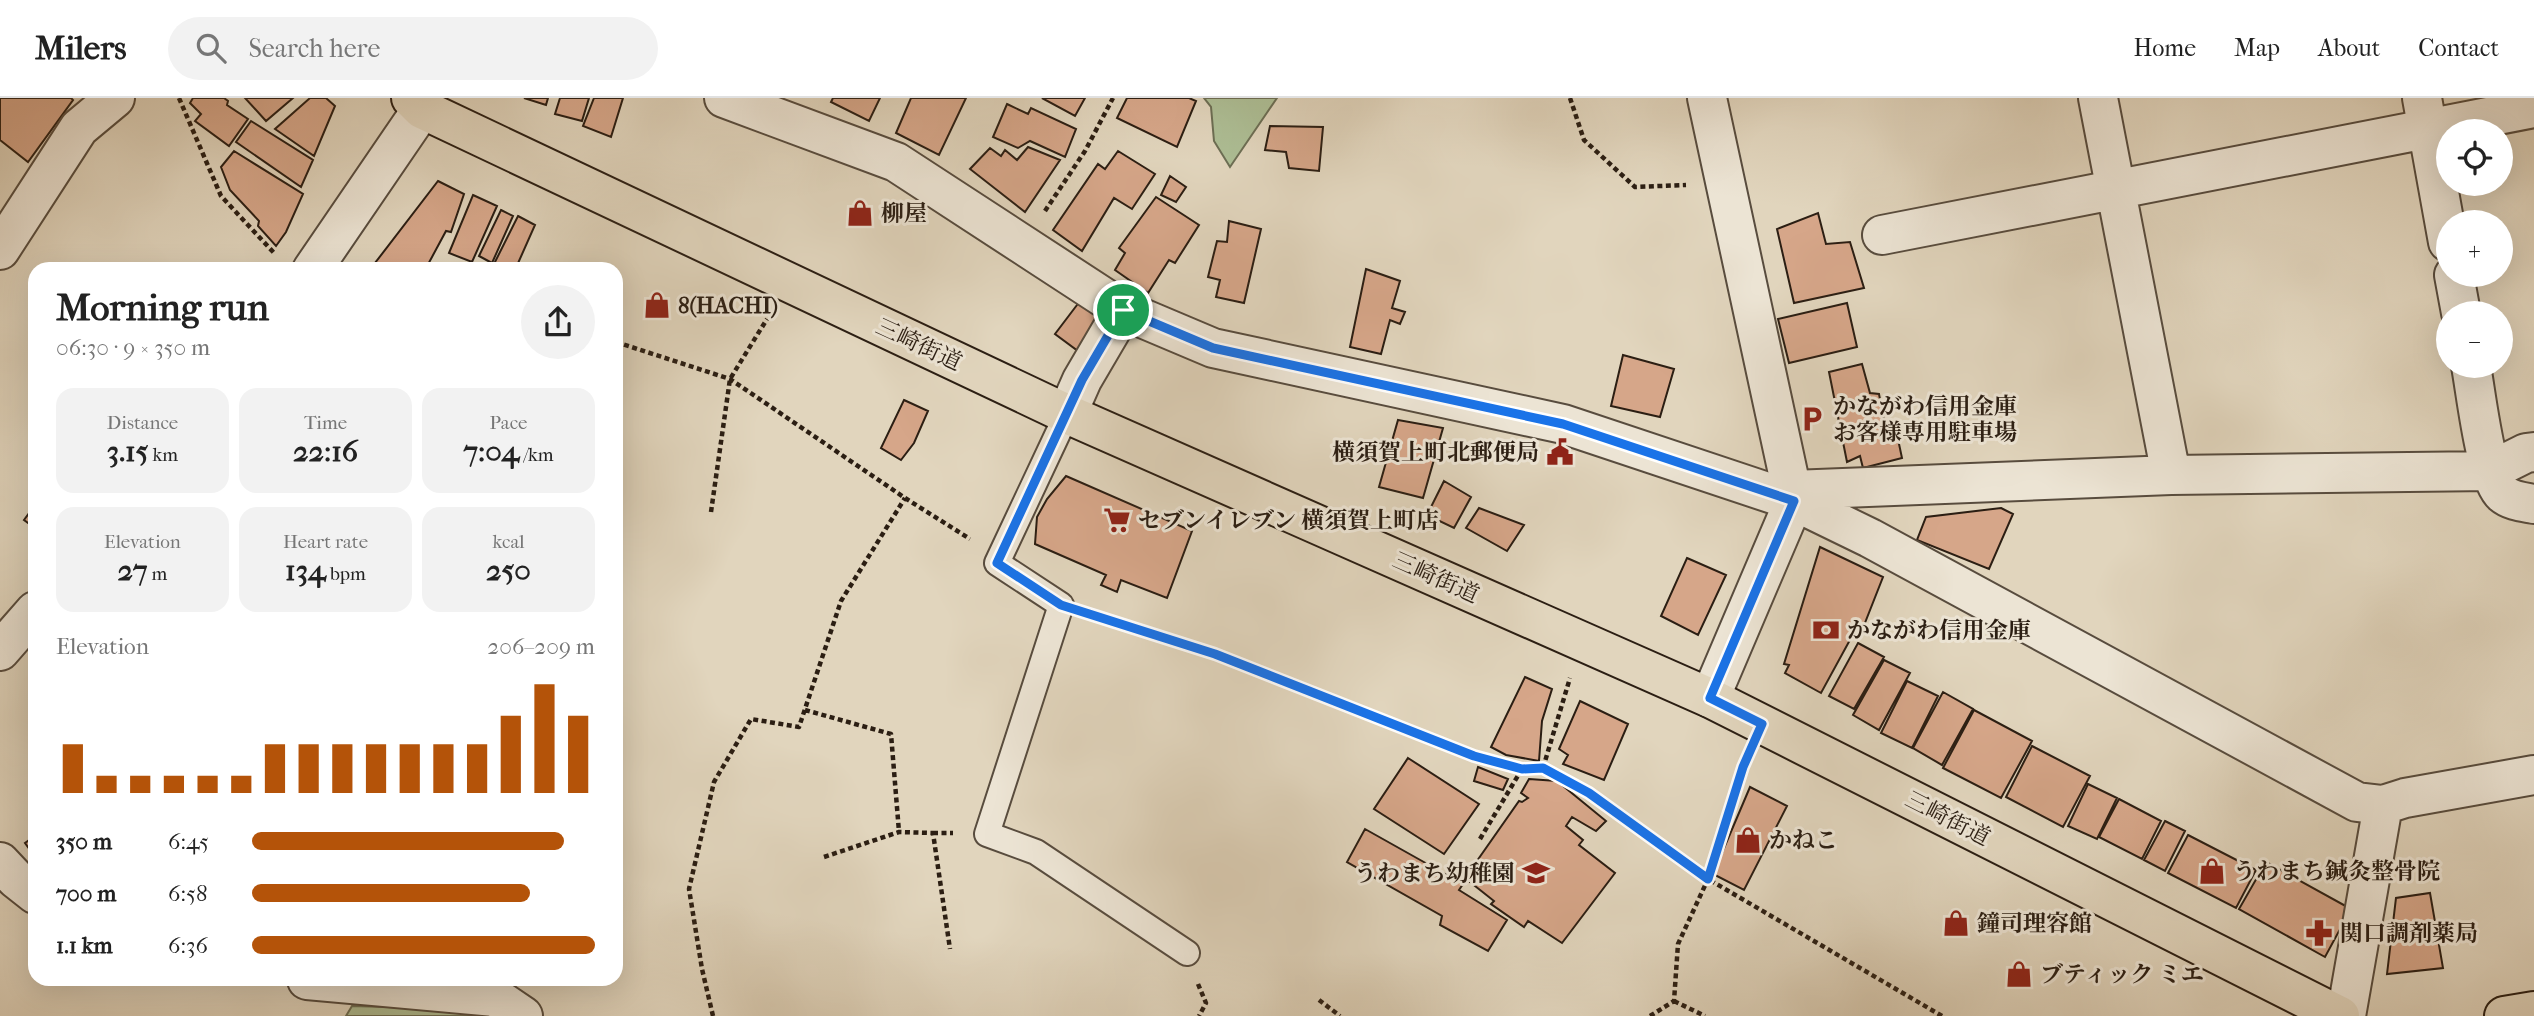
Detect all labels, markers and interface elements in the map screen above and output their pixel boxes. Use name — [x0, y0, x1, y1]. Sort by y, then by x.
search box — [168, 17, 658, 80]
text: Milers — [35, 29, 126, 68]
icon: search — [192, 29, 230, 67]
text: Search here — [248, 33, 380, 64]
text: Home — [2134, 34, 2196, 62]
text: Map — [2234, 34, 2280, 62]
text: About — [2318, 34, 2380, 62]
text: Contact — [2418, 34, 2499, 62]
map controls — [2436, 119, 2513, 378]
button: locate — [2436, 119, 2513, 196]
shop icon: 柳屋 — [845, 198, 875, 228]
place label: 柳屋 — [881, 200, 927, 227]
button: + — [2436, 210, 2513, 287]
pin — [1093, 280, 1153, 340]
text: Morning run — [56, 285, 269, 330]
button: share — [521, 285, 595, 359]
shop icon: 8(HACHI) — [642, 290, 672, 320]
icon: arrive — [1104, 291, 1142, 329]
place label: 8(HACHI) — [678, 292, 778, 319]
button: − — [2436, 301, 2513, 378]
street label: 三崎街道 — [871, 313, 966, 376]
text: 06:30 · 9 × 350 m — [56, 334, 210, 361]
place label: かながわ信用金庫 お客様専用駐車場 — [1833, 393, 2017, 446]
parking icon: かながわ信用金庫 お客様専用駐車場 — [1797, 404, 1827, 434]
text: Distance — [107, 412, 178, 434]
text: Time — [304, 412, 347, 434]
text: Pace — [490, 412, 527, 434]
text: 3.15 — [107, 434, 148, 469]
text: 22:16 — [293, 434, 358, 469]
text: 7:04 — [464, 434, 519, 469]
public building icon: 横須賀上町北郵便局 — [1545, 437, 1575, 467]
place label: 横須賀上町北郵便局 — [1332, 439, 1539, 466]
text: km — [148, 444, 178, 466]
text: /km — [519, 444, 553, 466]
supermarket icon: セブンイレブン 横須賀上町店 — [1102, 505, 1132, 535]
place label: セブンイレブン 横須賀上町店 — [1138, 507, 1439, 534]
text: Elevation — [104, 531, 181, 553]
text: Heart rate — [283, 531, 368, 553]
text: kcal — [493, 531, 524, 553]
street label: 三崎街道 — [1388, 546, 1483, 608]
text: 27 — [118, 553, 148, 588]
text: 134 — [285, 553, 326, 588]
text: 250 — [486, 553, 531, 588]
text: m — [148, 563, 167, 585]
text: bpm — [326, 563, 366, 585]
bank icon: かながわ信用金庫 — [1811, 615, 1841, 645]
place label: かながわ信用金庫 — [1847, 617, 2031, 644]
text: Elevation — [56, 633, 149, 660]
text: 206–209 m — [487, 633, 595, 660]
street label: 三崎街道 — [1901, 786, 1995, 851]
shop icon: かねこ — [1733, 825, 1763, 855]
place label: かねこ — [1769, 827, 1838, 854]
text: 350 m — [56, 828, 112, 855]
text: 6:45 — [168, 828, 209, 855]
shop icon: うわまち鍼灸整骨院 — [2197, 856, 2227, 886]
school or university icon: うわまち幼稚園 — [1521, 858, 1551, 888]
place label: うわまち鍼灸整骨院 — [2233, 858, 2440, 885]
place label: うわまち幼稚園 — [1354, 860, 1515, 887]
text: 700 m — [56, 880, 116, 907]
text: 6:58 — [168, 880, 208, 907]
shop icon: 鐘司理容館 — [1941, 908, 1971, 938]
place label: 鐘司理容館 — [1977, 910, 2092, 937]
pharmacy icon: 関口調剤薬局 — [2304, 918, 2334, 948]
place label: 関口調剤薬局 — [2340, 920, 2478, 947]
text: 1.1 km — [56, 932, 113, 959]
text: 6:36 — [168, 932, 208, 959]
shop icon: ブティック ミエ — [2004, 959, 2034, 989]
place label: ブティック ミエ — [2040, 961, 2204, 988]

